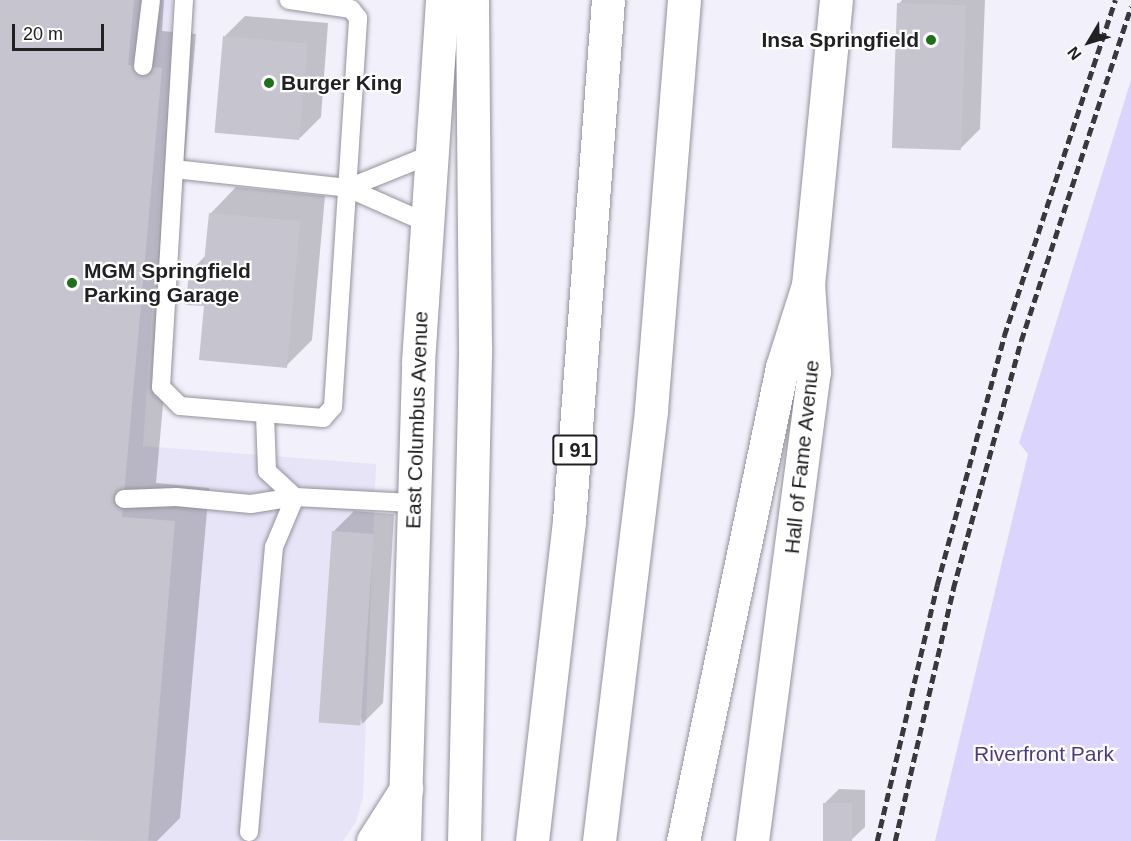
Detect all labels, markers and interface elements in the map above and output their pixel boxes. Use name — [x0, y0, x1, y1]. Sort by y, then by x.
scale bar — [15, 12, 106, 50]
north arrow — [1059, 12, 1119, 72]
text: 20 m — [23, 24, 63, 44]
place label: Insa Springfield — [761, 27, 919, 53]
marker: Insa Springfield — [924, 33, 938, 47]
text: N — [1064, 44, 1085, 63]
place label: Burger King — [281, 70, 402, 96]
marker: Burger King — [262, 76, 276, 90]
place label: MGM Springfield Parking Garage — [84, 258, 251, 308]
marker: MGM Springfield Parking Garage — [65, 276, 79, 290]
street label: East Columbus Avenue — [401, 310, 433, 530]
street label: Hall of Fame Avenue — [779, 358, 825, 556]
road number: I 91 — [551, 433, 599, 467]
park label: Riverfront Park — [974, 741, 1114, 767]

